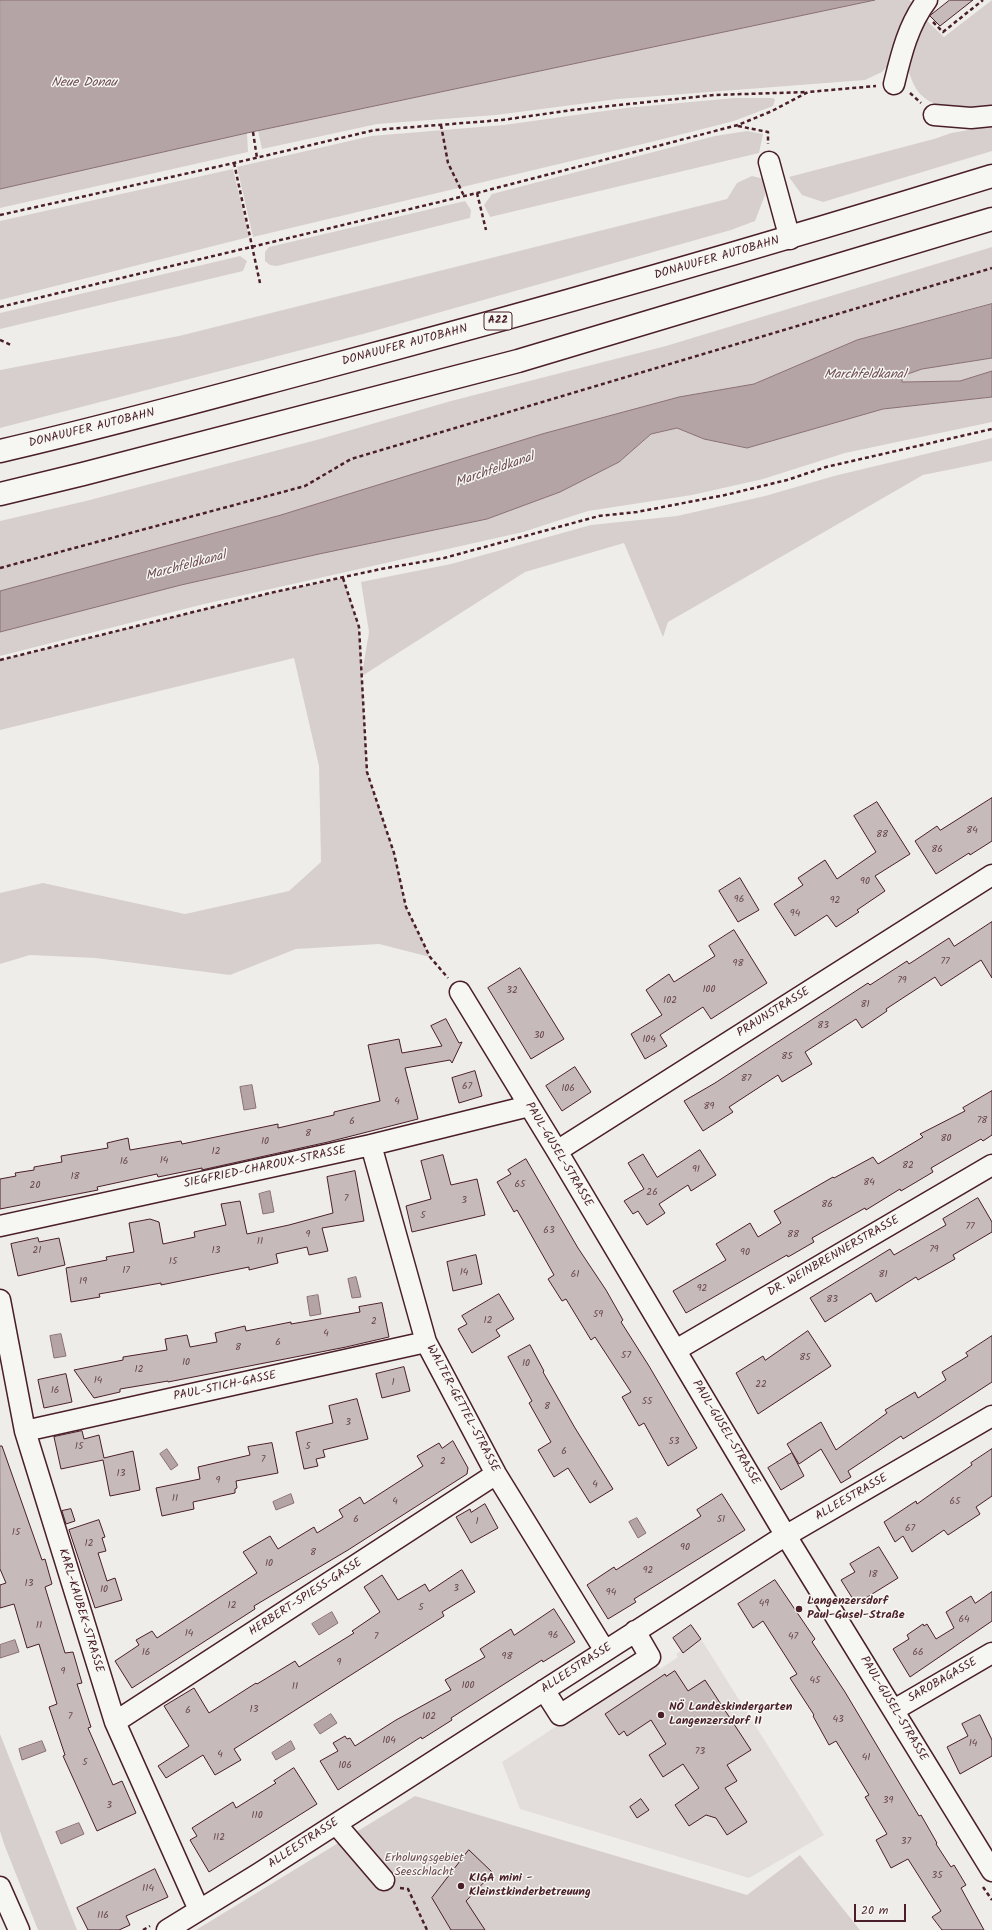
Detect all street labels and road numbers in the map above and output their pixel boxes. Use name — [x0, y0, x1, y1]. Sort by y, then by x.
street label: DONAUUFER AUTOBAHN — [653, 234, 781, 284]
road number: A22 — [484, 312, 512, 330]
street label: DONAUUFER AUTOBAHN — [341, 322, 469, 370]
street label: DONAUUFER AUTOBAHN — [28, 406, 156, 452]
street label: PRAUNSTRASSE — [735, 985, 813, 1041]
street label: PAUL-GUSEL-STRASSE — [521, 1100, 595, 1210]
street label: SIEGFRIED-CHAROUX-STRASSE — [182, 1144, 348, 1192]
street label: DR. WEINBRENNERSTRASSE — [766, 1213, 902, 1301]
street label: WALTER-GETTEL-STRASSE — [422, 1343, 502, 1475]
street label: PAUL-STICH-GASSE — [172, 1369, 278, 1405]
street label: PAUL-GUSEL-STRASSE — [688, 1378, 762, 1488]
street label: ALLEESTRASSE — [813, 1471, 891, 1525]
street label: KARL-KAUBEK-STRASSE — [54, 1547, 106, 1675]
street label: HERBERT-SPIESS-GASSE — [247, 1556, 365, 1640]
street label: ALLEESTRASSE — [539, 1641, 615, 1697]
street label: PAUL-GUSEL-STRASSE — [856, 1654, 930, 1764]
street label: SAROBAGASSE — [906, 1655, 980, 1707]
street label: ALLEESTRASSE — [266, 1816, 342, 1872]

